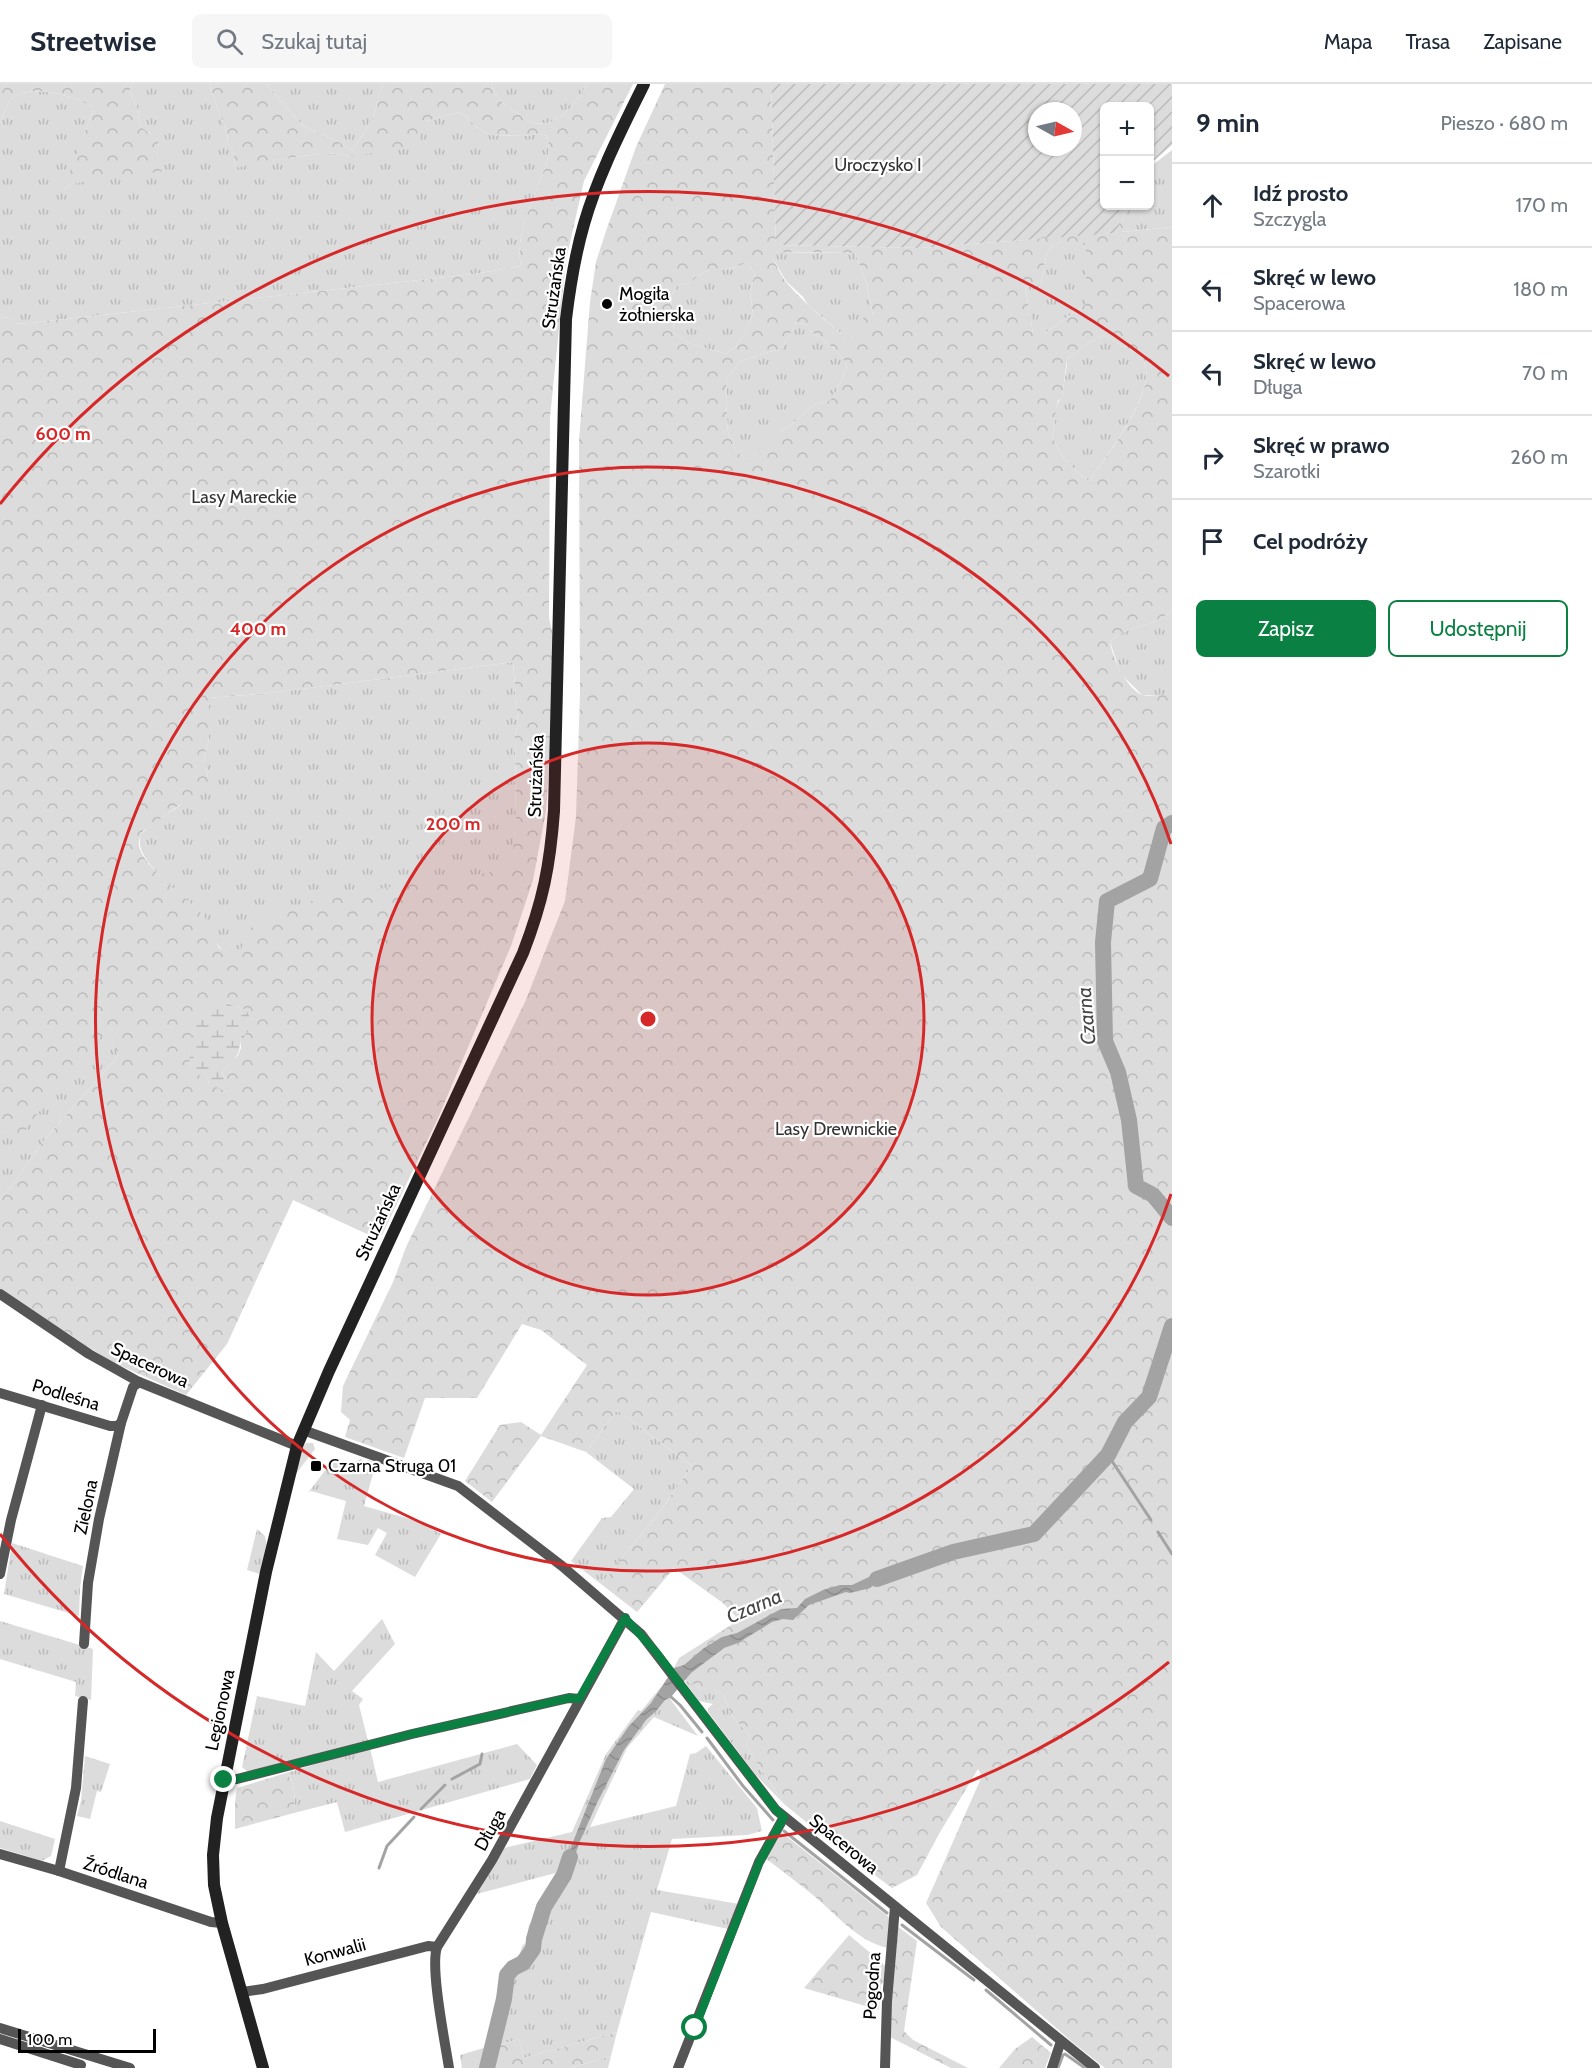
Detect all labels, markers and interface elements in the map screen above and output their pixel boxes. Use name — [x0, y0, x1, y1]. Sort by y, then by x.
search box — [192, 14, 612, 68]
text: Streetwise — [30, 24, 156, 58]
icon: search — [213, 25, 246, 58]
text: Szukaj tutaj — [261, 28, 367, 55]
text: Mapa — [1324, 29, 1372, 54]
text: Trasa — [1405, 29, 1450, 54]
text: Zapisane — [1483, 29, 1562, 54]
north arrow — [1028, 102, 1082, 156]
map controls — [1100, 102, 1154, 210]
button: + — [1100, 102, 1154, 156]
text: 9 min — [1196, 107, 1260, 139]
text: Pieszo · 680 m — [1440, 111, 1568, 135]
park label: Uroczysko I — [834, 154, 922, 176]
button: − — [1100, 156, 1154, 210]
text: Idź prosto — [1253, 180, 1348, 207]
icon: ahead — [1196, 189, 1229, 222]
text: 170 m — [1516, 193, 1568, 217]
text: Szczygla — [1253, 207, 1326, 231]
street label: Strużańska — [537, 245, 571, 330]
text: Skręć w lewo — [1253, 264, 1376, 291]
icon: left — [1196, 273, 1229, 306]
text: 180 m — [1513, 277, 1568, 301]
place label: Mogiła żołnierska — [619, 283, 695, 326]
text: Spacerowa — [1253, 291, 1345, 315]
marker: Mogiła żołnierska — [600, 297, 614, 311]
text: Skręć w lewo — [1253, 348, 1376, 375]
icon: left — [1196, 357, 1229, 390]
text: 70 m — [1522, 361, 1568, 385]
text: Długa — [1253, 375, 1302, 399]
text: 600 m — [35, 423, 91, 445]
text: Skręć w prawo — [1253, 432, 1390, 459]
icon: right — [1196, 441, 1229, 474]
text: 260 m — [1510, 445, 1568, 469]
text: Szarotki — [1253, 459, 1320, 483]
park label: Lasy Mareckie — [191, 486, 297, 508]
icon: arrive — [1196, 525, 1229, 558]
text: Cel podróży — [1253, 528, 1368, 555]
button: Zapisz — [1196, 600, 1376, 657]
button: Udostępnij — [1388, 600, 1568, 657]
text: 400 m — [230, 618, 286, 640]
street label: Strużańska — [524, 734, 548, 818]
text: 200 m — [426, 813, 480, 835]
water label: Czarna — [1072, 986, 1100, 1046]
centre of rings — [638, 1009, 658, 1029]
park label: Lasy Drewnickie — [775, 1118, 897, 1140]
street label: Strużańska — [351, 1180, 406, 1264]
street label: Spacerowa — [108, 1337, 193, 1393]
street label: Podleśna — [30, 1374, 103, 1416]
place label: Czarna Struga 01 — [328, 1455, 456, 1477]
marker: Czarna Struga 01 — [309, 1459, 323, 1473]
street label: Zielona — [69, 1477, 103, 1536]
water label: Czarna — [723, 1584, 785, 1628]
street label: Legionowa — [201, 1667, 239, 1753]
route end — [210, 1766, 236, 1792]
street label: Długa — [470, 1805, 511, 1855]
street label: Spacerowa — [805, 1809, 884, 1879]
street label: Źródlana — [81, 1852, 152, 1894]
street label: Konwalii — [302, 1933, 368, 1971]
street label: Pogodna — [859, 1951, 885, 2020]
route start — [681, 2014, 707, 2040]
scale bar — [18, 2026, 156, 2054]
text: 100 m — [27, 2030, 72, 2049]

